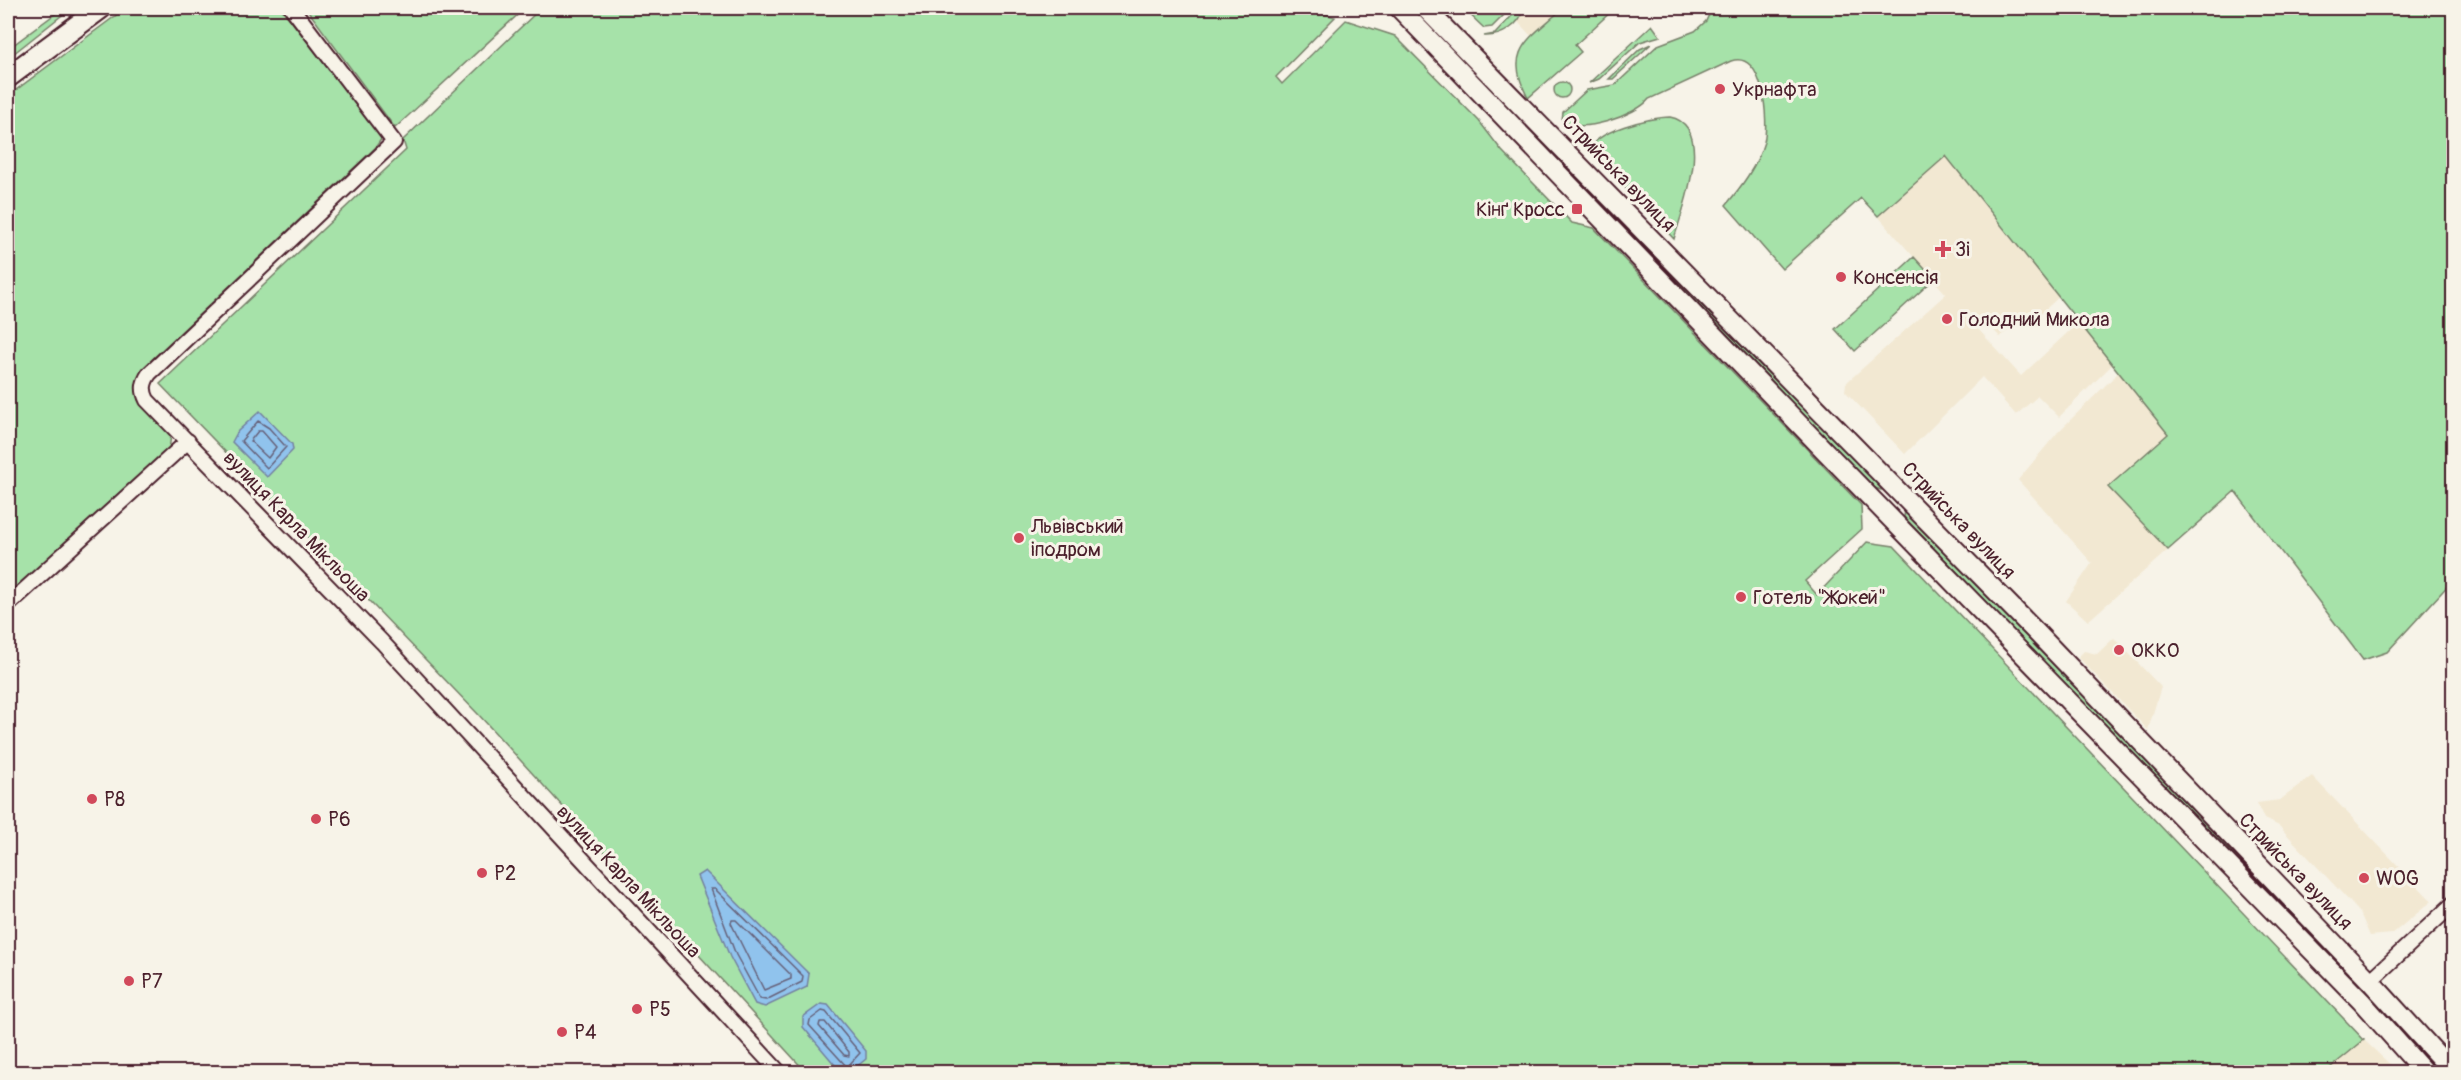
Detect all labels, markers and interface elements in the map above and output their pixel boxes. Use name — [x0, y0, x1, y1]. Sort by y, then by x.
place label: Укрнафта — [1732, 77, 1816, 102]
marker: Укрнафта — [1713, 82, 1727, 96]
street label: Стрийська вулиця — [1556, 109, 1681, 237]
place label: Кінґ Кросс — [1476, 197, 1565, 222]
marker: Кінґ Кросс — [1570, 202, 1584, 216]
place label: 3і — [1955, 237, 1970, 262]
marker: 3і — [1936, 242, 1950, 256]
place label: Консенсія — [1853, 265, 1938, 290]
marker: Консенсія — [1834, 270, 1848, 284]
place label: Голодний Микола — [1959, 307, 2110, 332]
marker: Голодний Микола — [1940, 312, 1954, 326]
street label: вулиця Карла Мікльоша — [218, 445, 375, 607]
street label: Стрийська вулиця — [1896, 456, 2021, 584]
place label: Львівський іподром — [1030, 514, 1124, 562]
marker: Львівський іподром — [1012, 531, 1026, 545]
place label: Готель "Жокей" — [1753, 585, 1886, 610]
marker: Готель "Жокей" — [1734, 590, 1748, 604]
place label: ОККО — [2131, 638, 2179, 663]
marker: ОККО — [2112, 643, 2126, 657]
place label: P8 — [104, 787, 125, 812]
marker: P8 — [85, 792, 99, 806]
street label: вулиця Карла Мікльоша — [551, 799, 706, 963]
place label: P6 — [328, 807, 351, 832]
street label: Стрийська вулиця — [2233, 807, 2358, 935]
marker: P6 — [309, 812, 323, 826]
place label: P2 — [494, 861, 516, 886]
marker: P2 — [475, 866, 489, 880]
place label: WOG — [2376, 866, 2419, 891]
marker: WOG — [2357, 871, 2371, 885]
place label: P7 — [141, 969, 163, 994]
marker: P7 — [122, 974, 136, 988]
place label: P5 — [649, 997, 671, 1022]
marker: P5 — [630, 1002, 644, 1016]
place label: P4 — [574, 1020, 597, 1045]
marker: P4 — [555, 1025, 569, 1039]

